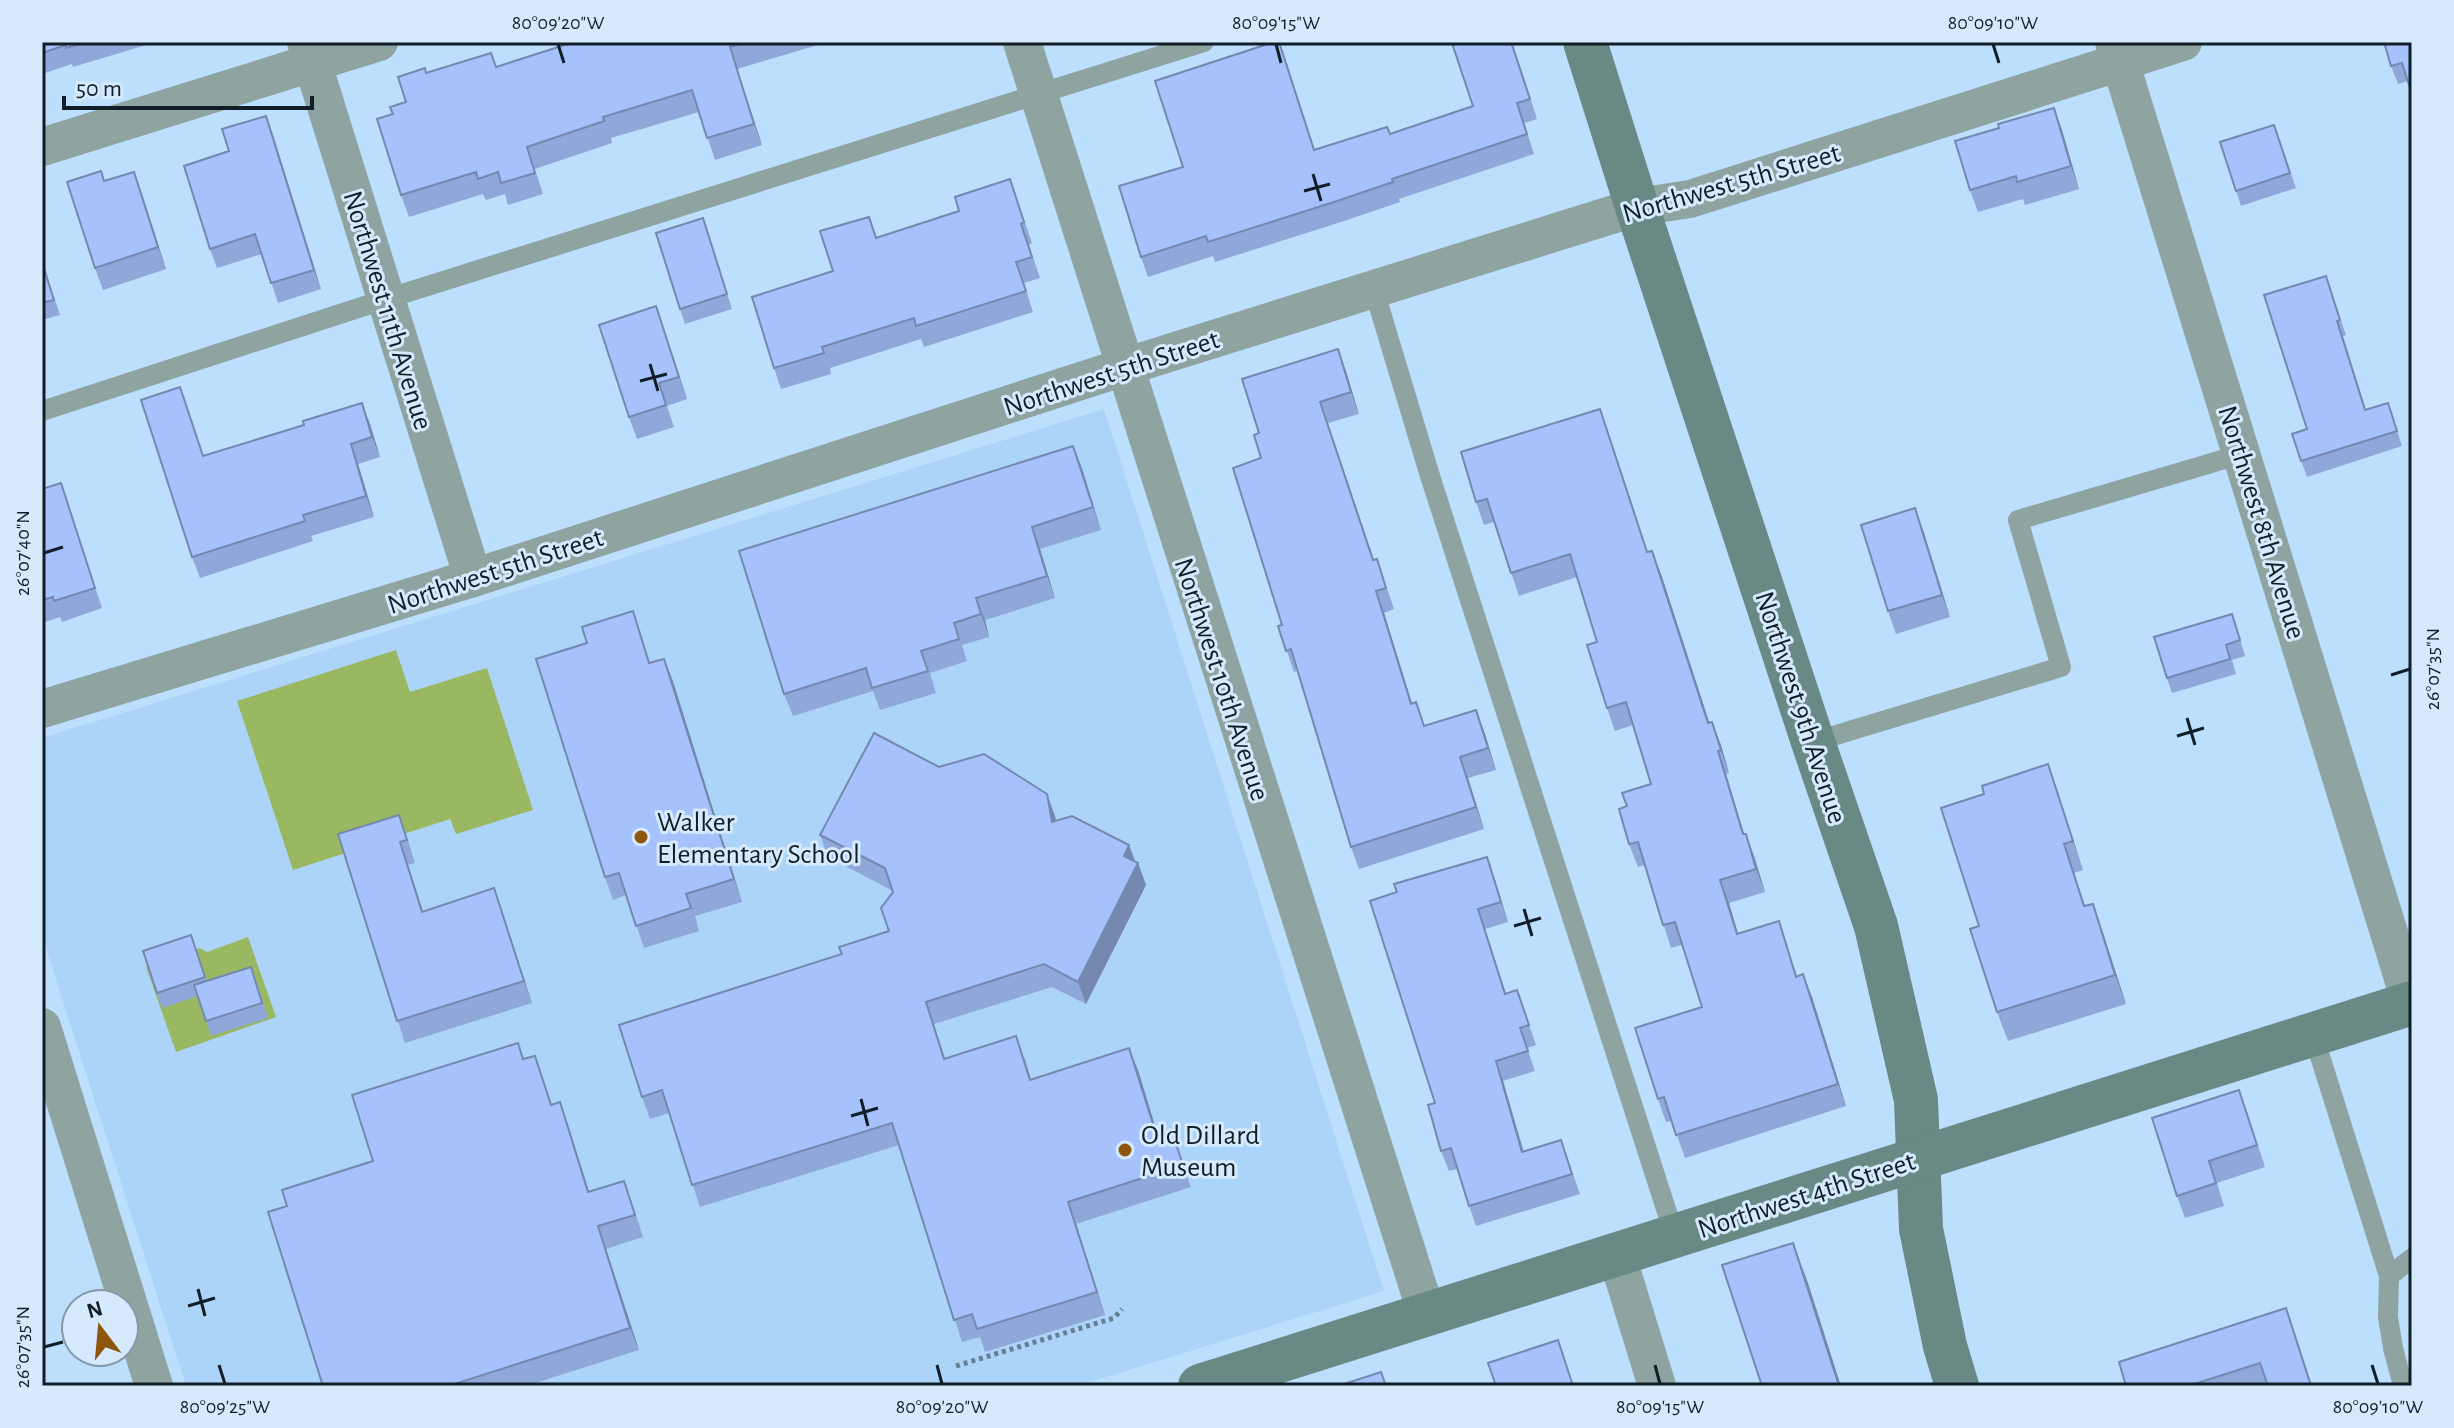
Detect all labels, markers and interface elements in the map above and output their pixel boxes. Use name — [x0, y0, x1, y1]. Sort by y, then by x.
text: 80°09'20"W — [512, 13, 604, 33]
text: 80°09'15"W — [1232, 13, 1320, 33]
text: 80°09'10"W — [1948, 13, 2038, 33]
scale bar — [64, 60, 312, 110]
text: 50 m — [76, 77, 122, 101]
street label: Northwest 5th Street — [1620, 139, 1844, 228]
street label: Northwest 11th Avenue — [337, 188, 437, 433]
street label: Northwest 5th Street — [1000, 326, 1223, 422]
street label: Northwest 8th Avenue — [2212, 403, 2310, 643]
text: 26°07'40"N — [13, 510, 33, 596]
street label: Northwest 5th Street — [384, 524, 607, 620]
street label: Northwest 10th Avenue — [1169, 555, 1274, 804]
street label: Northwest 9th Avenue — [1749, 588, 1851, 827]
text: 26°07'35"N — [2423, 628, 2443, 710]
place label: Walker Elementary School — [657, 809, 860, 869]
marker: Walker Elementary School — [632, 828, 650, 846]
place label: Old Dillard Museum — [1141, 1122, 1260, 1182]
marker: Old Dillard Museum — [1116, 1141, 1134, 1159]
street label: Northwest 4th Street — [1694, 1148, 1919, 1244]
north arrow — [60, 1288, 140, 1368]
text: N — [84, 1297, 105, 1322]
text: 26°07'35"N — [13, 1306, 33, 1388]
text: 80°09'25"W — [180, 1397, 270, 1417]
text: 80°09'20"W — [896, 1397, 988, 1417]
text: 80°09'15"W — [1616, 1397, 1704, 1417]
text: 80°09'10"W — [2333, 1397, 2423, 1417]

